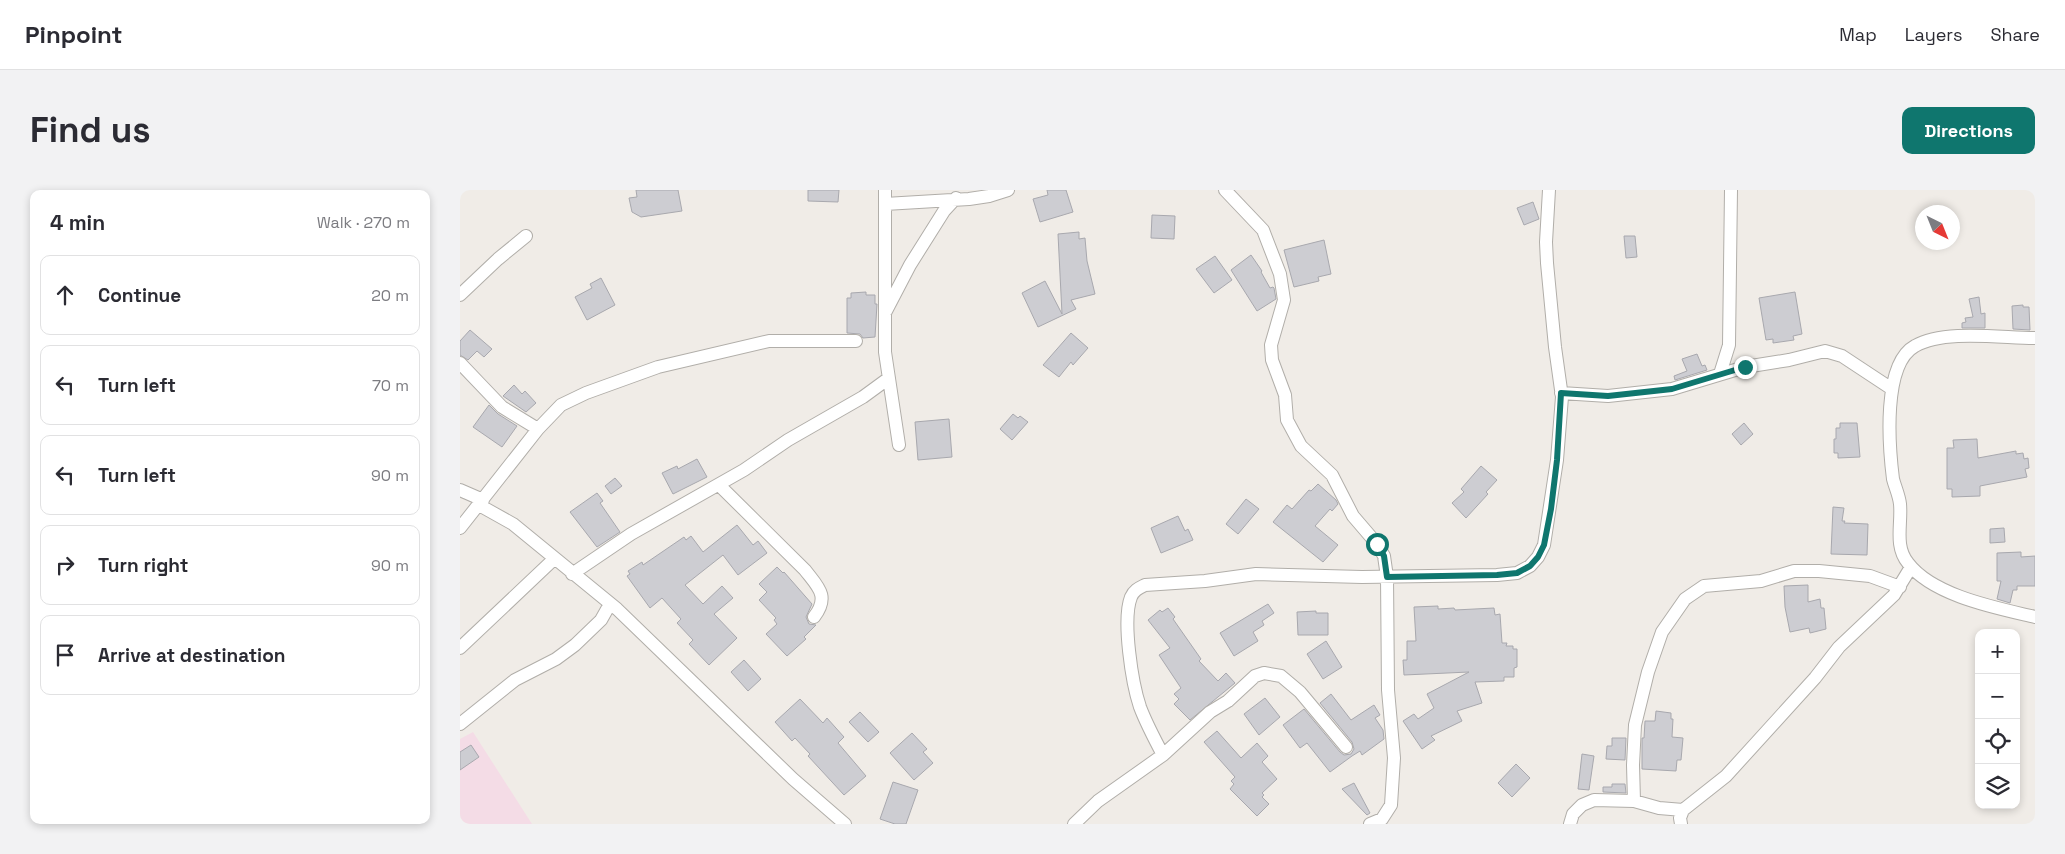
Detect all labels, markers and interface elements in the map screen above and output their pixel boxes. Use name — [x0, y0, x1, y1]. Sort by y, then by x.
text: Pinpoint — [25, 19, 122, 50]
text: Map — [1839, 23, 1877, 46]
text: Layers — [1905, 23, 1962, 46]
text: Share — [1990, 23, 2040, 46]
button: Directions — [1902, 107, 2035, 154]
text: Find us — [30, 108, 151, 152]
north arrow — [1915, 205, 1960, 250]
text: 4 min — [50, 209, 105, 236]
text: Walk · 270 m — [317, 212, 410, 233]
icon: ahead — [51, 281, 79, 309]
text: Continue — [98, 283, 181, 308]
text: 20 m — [371, 285, 409, 306]
route end — [1734, 356, 1757, 379]
icon: left — [51, 371, 79, 399]
text: Turn left — [98, 373, 176, 398]
text: 70 m — [372, 375, 409, 396]
icon: left — [51, 461, 79, 489]
text: Turn left — [98, 463, 176, 488]
text: 90 m — [371, 465, 409, 486]
route start — [1366, 533, 1389, 556]
icon: right — [51, 551, 79, 579]
text: Turn right — [98, 553, 188, 578]
text: 90 m — [371, 555, 409, 576]
map controls — [1975, 629, 2020, 809]
button: + — [1975, 629, 2020, 674]
icon: arrive — [51, 641, 79, 669]
text: Arrive at destination — [98, 643, 286, 668]
button: − — [1975, 674, 2020, 719]
button: locate — [1975, 719, 2020, 764]
button: layers — [1975, 764, 2020, 809]

